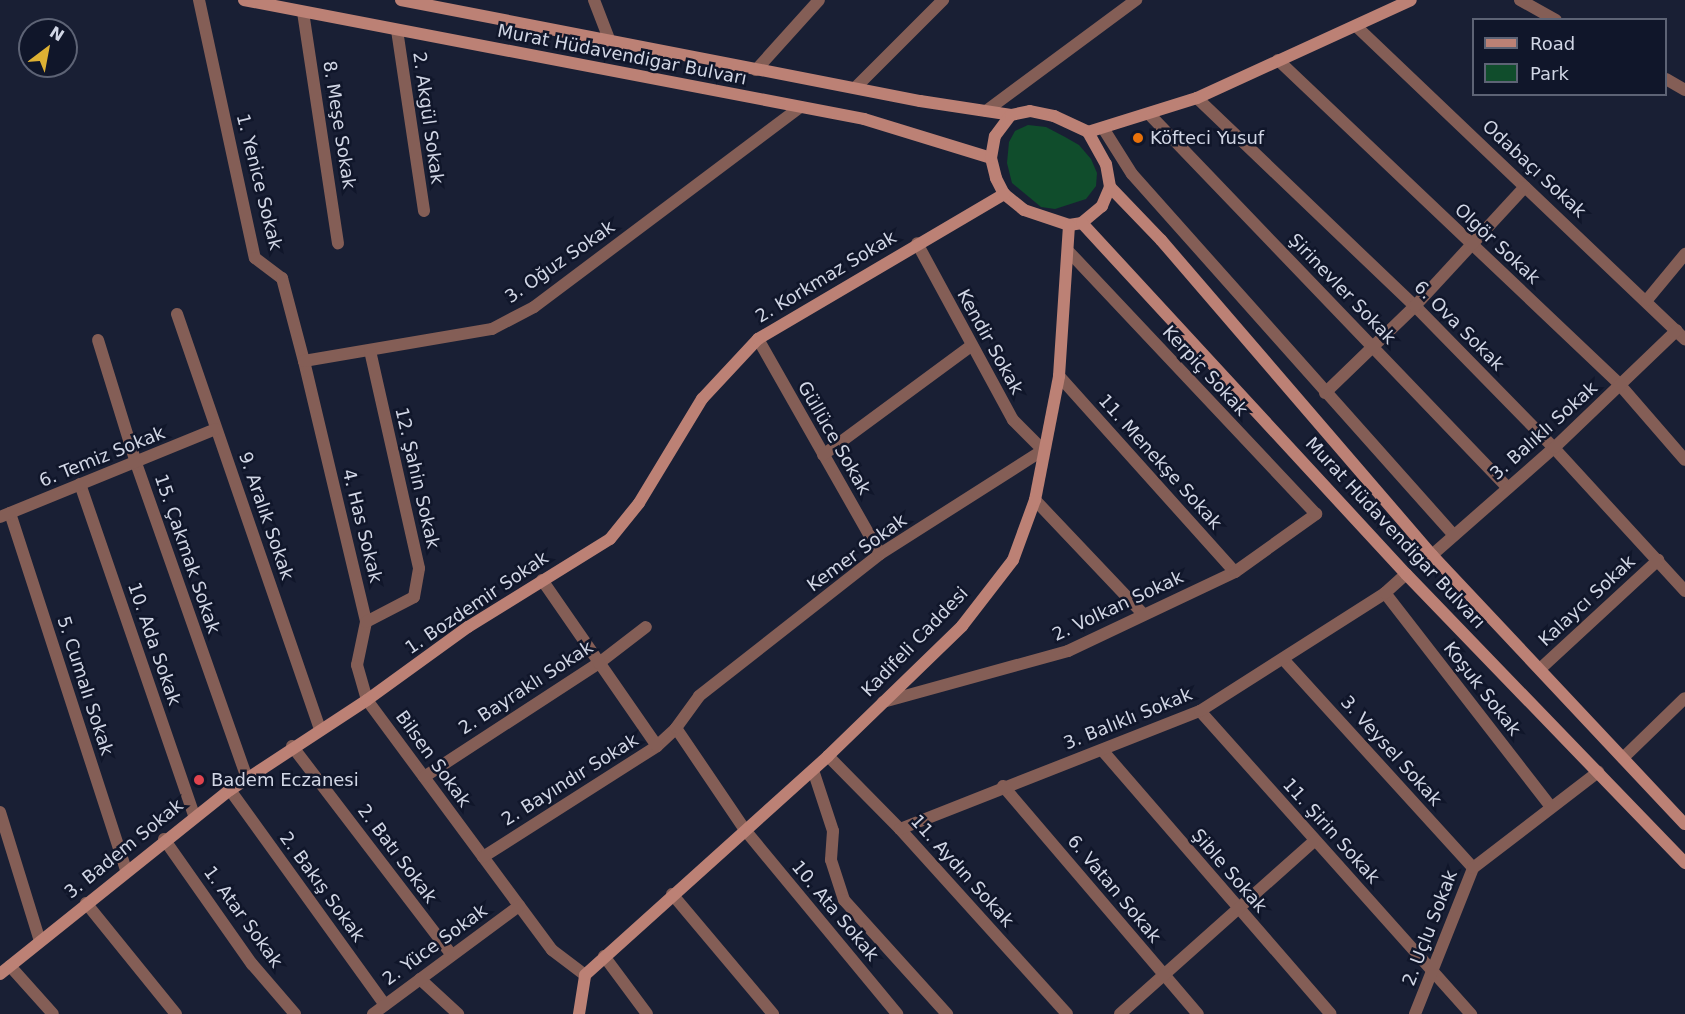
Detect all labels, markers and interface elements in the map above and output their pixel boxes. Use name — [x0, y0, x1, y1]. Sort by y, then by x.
north arrow — [18, 18, 78, 78]
legend — [1472, 18, 1667, 96]
street label: Murat Hüdavendigar Bulvarı — [496, 20, 748, 90]
text: N — [46, 22, 67, 46]
text: Road — [1530, 33, 1575, 54]
street label: 2. Akgül Sokak — [408, 51, 448, 185]
street label: 8. Meşe Sokak — [318, 59, 360, 191]
text: Park — [1530, 63, 1569, 84]
street label: 1. Yenice Sokak — [232, 112, 286, 252]
street label: Odabaçı Sokak — [1478, 116, 1590, 222]
place label: Köfteci Yusuf — [1150, 127, 1264, 149]
marker: Köfteci Yusuf — [1131, 131, 1145, 145]
street label: Olgör Sokak — [1450, 199, 1544, 289]
street label: 3. Oğuz Sokak — [501, 216, 619, 308]
street label: 2. Korkmaz Sokak — [752, 226, 900, 328]
street label: Şirinevler Sokak — [1284, 229, 1400, 349]
street label: 6. Ova Sokak — [1409, 276, 1509, 376]
street label: Kendir Sokak — [952, 286, 1028, 398]
street label: Kerpiç Sokak — [1158, 321, 1252, 421]
street label: Güllüce Sokak — [793, 377, 875, 499]
street label: 3. Balıklı Sokak — [1486, 377, 1602, 485]
street label: 11. Menekşe Sokak — [1094, 390, 1226, 534]
street label: 12. Şahin Sokak — [390, 405, 444, 551]
street label: 6. Temiz Sokak — [36, 422, 168, 492]
street label: Murat Hüdavendigar Bulvarı — [1301, 433, 1489, 633]
street label: 9. Aralık Sokak — [234, 449, 298, 583]
street label: 4. Has Sokak — [337, 467, 387, 585]
street label: 15. Çakmak Sokak — [150, 471, 224, 637]
street label: Kemer Sokak — [803, 510, 911, 596]
street label: 1. Bozdemir Sokak — [401, 547, 553, 659]
street label: Kalaycı Sokak — [1534, 551, 1640, 651]
street label: 2. Volkan Sokak — [1049, 566, 1187, 646]
street label: 10. Ada Sokak — [123, 580, 185, 708]
street label: Kadifeli Caddesi — [857, 583, 973, 701]
street label: 5. Cumalı Sokak — [52, 614, 118, 758]
street label: 2. Bayraklı Sokak — [455, 637, 597, 739]
street label: Koşuk Sokak — [1439, 638, 1525, 740]
street label: 3. Balıklı Sokak — [1061, 683, 1195, 755]
street label: 3. Veysel Sokak — [1336, 691, 1446, 811]
street label: Bilsen Sokak — [391, 707, 475, 811]
street label: 2. Bayındır Sokak — [498, 729, 642, 831]
place label: Badem Eczanesi — [211, 769, 359, 791]
marker: Badem Eczanesi — [192, 773, 206, 787]
street label: 11. Şirin Sokak — [1278, 774, 1384, 888]
street label: 3. Badem Sokak — [60, 795, 188, 903]
street label: 2. Batı Sokak — [353, 800, 441, 908]
street label: 11. Aydın Sokak — [906, 810, 1018, 932]
street label: Şible Sokak — [1187, 825, 1271, 917]
street label: 2. Bakış Sokak — [275, 828, 369, 946]
street label: 6. Vatan Sokak — [1063, 831, 1165, 947]
street label: 10. Ata Sokak — [787, 857, 883, 965]
street label: 1. Atar Sokak — [199, 862, 287, 972]
street label: 2. Uçlu Sokak — [1398, 867, 1462, 989]
street label: 2. Yüce Sokak — [379, 900, 491, 990]

